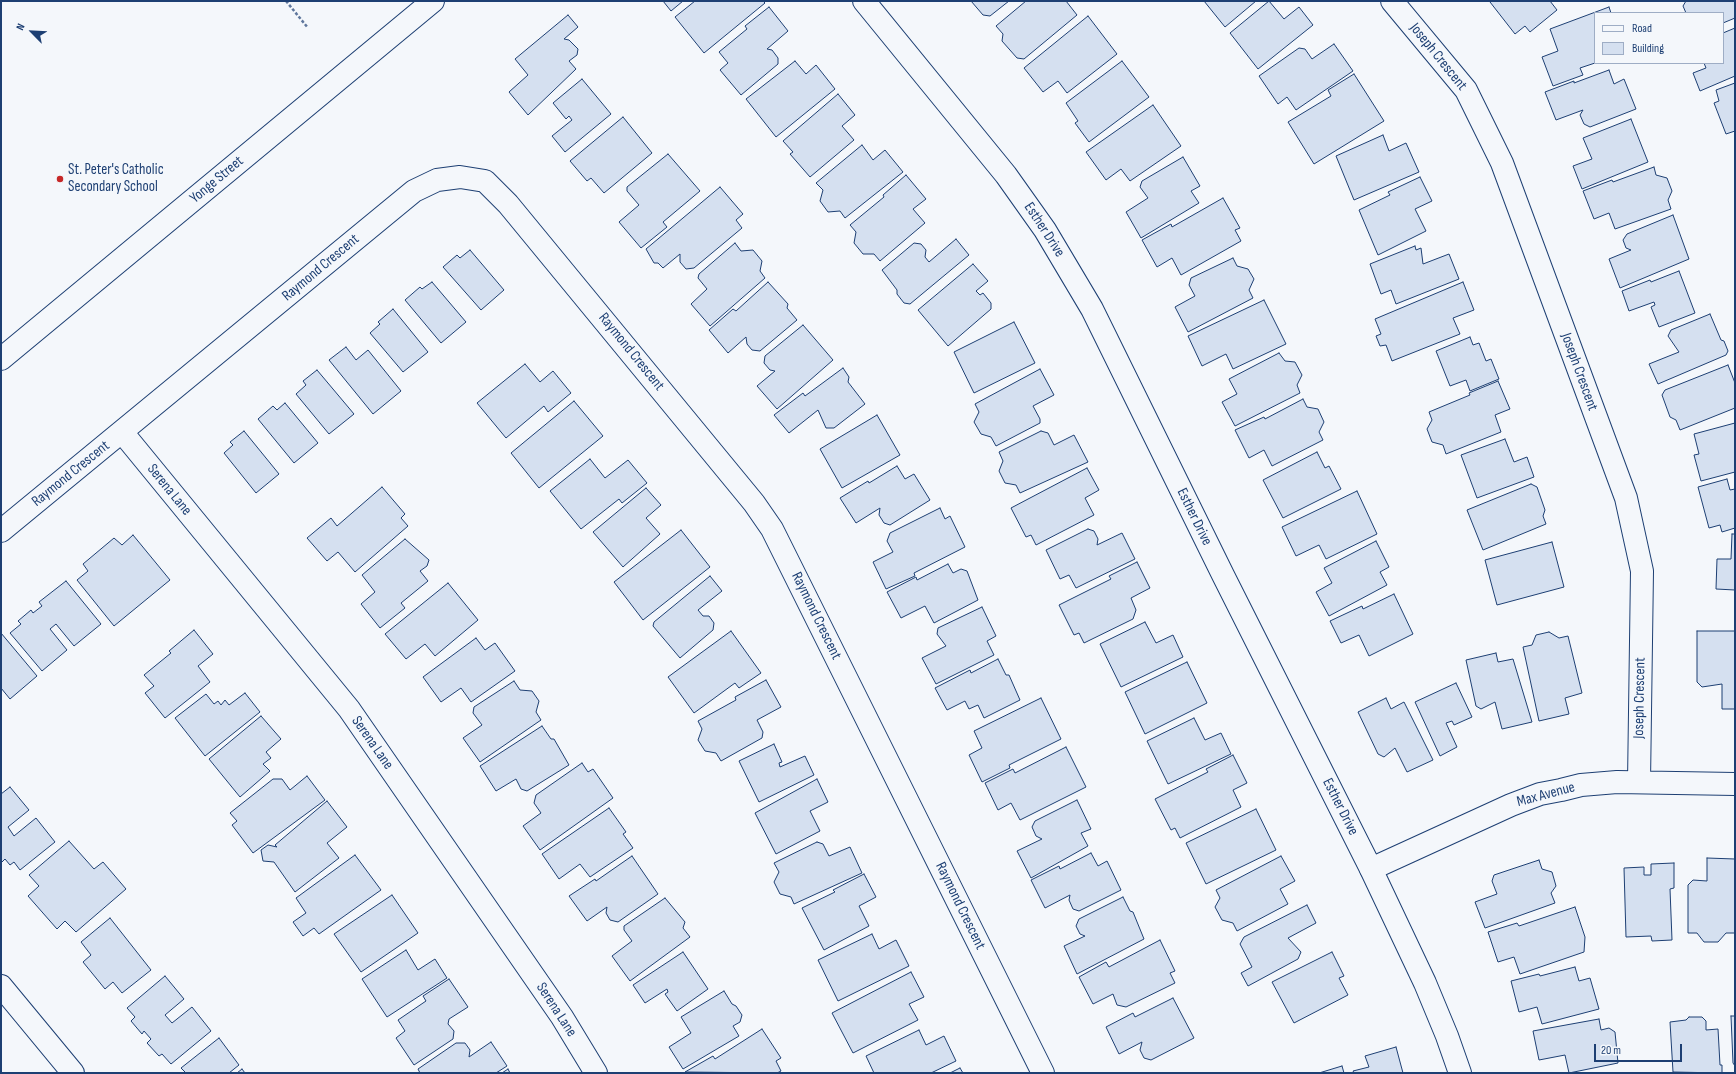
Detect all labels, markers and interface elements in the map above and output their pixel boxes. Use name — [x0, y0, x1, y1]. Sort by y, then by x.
north arrow — [12, 12, 52, 52]
legend — [1594, 12, 1724, 64]
street label: Joseph Crescent — [1405, 20, 1471, 94]
text: Road — [1632, 21, 1652, 36]
text: N — [13, 22, 28, 32]
text: Building — [1632, 41, 1664, 56]
street label: Yonge Street — [187, 152, 247, 208]
place label: St. Peter's Catholic Secondary School — [68, 161, 164, 196]
marker: St. Peter's Catholic Secondary School — [55, 174, 65, 184]
street label: Esther Drive — [1020, 199, 1068, 261]
street label: Raymond Crescent — [279, 231, 363, 305]
street label: Raymond Crescent — [594, 309, 668, 395]
street label: Joseph Crescent — [1557, 331, 1601, 413]
street label: Raymond Crescent — [28, 437, 114, 511]
street label: Serena Lane — [143, 461, 195, 519]
street label: Esther Drive — [1172, 485, 1216, 549]
street label: Raymond Crescent — [787, 569, 845, 663]
street label: Joseph Crescent — [1630, 657, 1650, 739]
street label: Serena Lane — [347, 713, 397, 773]
street label: Esther Drive — [1318, 776, 1362, 838]
street label: Max Avenue — [1515, 779, 1577, 811]
street label: Raymond Crescent — [931, 859, 989, 953]
street label: Serena Lane — [532, 980, 580, 1040]
scale bar — [1596, 1036, 1684, 1062]
text: 20 m — [1601, 1043, 1621, 1058]

